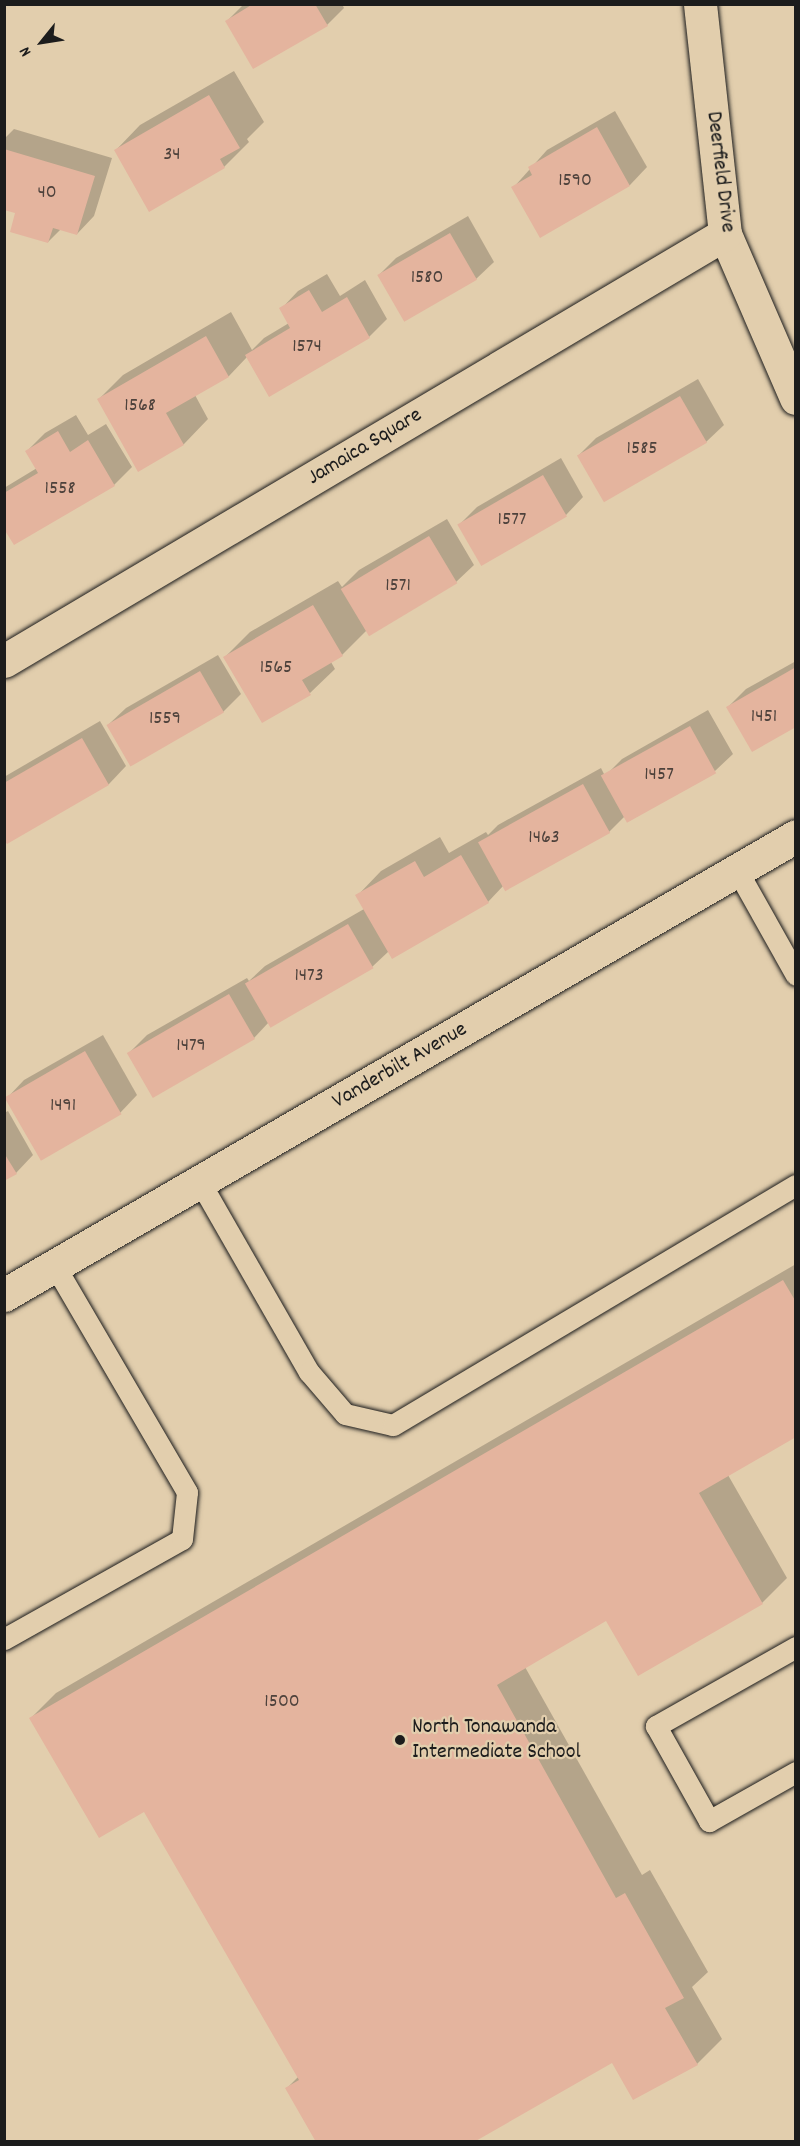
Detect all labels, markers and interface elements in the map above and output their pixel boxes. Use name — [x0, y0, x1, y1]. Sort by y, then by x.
north arrow — [12, 12, 72, 72]
text: N — [14, 42, 38, 60]
street label: Deerfield Drive — [699, 110, 741, 234]
house number: 34 — [163, 143, 181, 167]
house number: 1590 — [558, 169, 592, 193]
house number: 40 — [37, 181, 57, 205]
house number: 1580 — [411, 266, 443, 290]
house number: 1574 — [292, 335, 322, 359]
house number: 1568 — [124, 394, 156, 418]
street label: Jamaica Square — [303, 402, 427, 492]
house number: 1585 — [627, 437, 657, 461]
house number: 1558 — [45, 477, 75, 501]
house number: 1577 — [498, 508, 526, 532]
house number: 1571 — [385, 574, 411, 598]
house number: 1565 — [260, 656, 292, 680]
house number: 1451 — [751, 705, 777, 729]
house number: 1559 — [149, 707, 181, 731]
house number: 1457 — [644, 763, 674, 787]
house number: 1463 — [528, 826, 560, 850]
house number: 1473 — [294, 964, 324, 988]
street label: Vanderbilt Avenue — [328, 1017, 472, 1115]
house number: 1479 — [176, 1034, 206, 1058]
house number: 1491 — [50, 1094, 76, 1118]
house number: 1500 — [264, 1690, 300, 1714]
place label: North Tonawanda Intermediate School — [412, 1714, 581, 1766]
marker: North Tonawanda Intermediate School — [393, 1733, 407, 1747]

